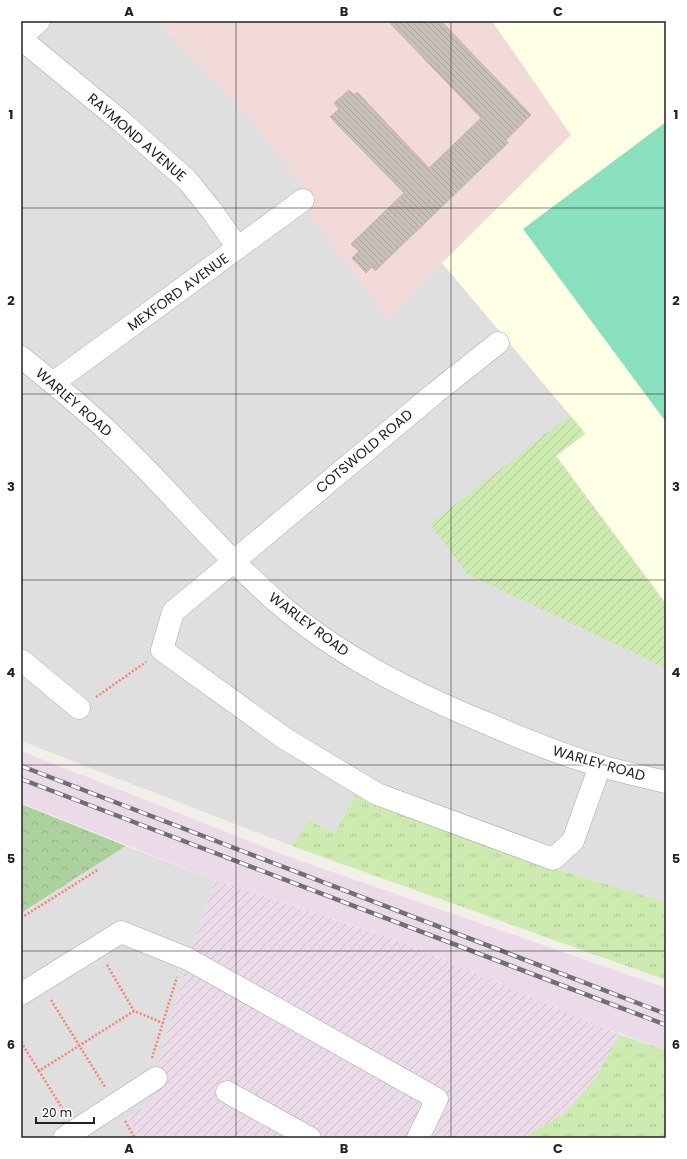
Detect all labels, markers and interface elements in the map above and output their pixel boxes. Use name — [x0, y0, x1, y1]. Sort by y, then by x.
text: A — [124, 2, 134, 21]
text: B — [340, 2, 349, 21]
text: C — [553, 2, 563, 21]
street label: RAYMOND AVENUE — [83, 88, 191, 186]
text: 1 — [9, 105, 13, 124]
text: 1 — [674, 105, 678, 124]
street label: MEXFORD AVENUE — [123, 248, 233, 336]
text: 2 — [7, 291, 15, 310]
text: 2 — [672, 291, 680, 310]
street label: WARLEY ROAD — [31, 363, 117, 441]
street label: COTSWOLD ROAD — [311, 404, 417, 497]
text: 3 — [7, 477, 15, 496]
text: 3 — [672, 477, 680, 496]
street label: WARLEY ROAD — [265, 587, 353, 661]
text: 4 — [7, 663, 16, 682]
text: 4 — [672, 663, 681, 682]
street label: WARLEY ROAD — [550, 740, 648, 786]
text: 5 — [7, 849, 15, 868]
text: 5 — [672, 849, 680, 868]
text: 6 — [7, 1035, 15, 1054]
text: 6 — [672, 1035, 680, 1054]
scale bar — [36, 1099, 94, 1125]
text: 20 m — [42, 1104, 72, 1121]
text: A — [124, 1139, 134, 1158]
text: B — [340, 1139, 349, 1158]
text: C — [553, 1139, 563, 1158]

